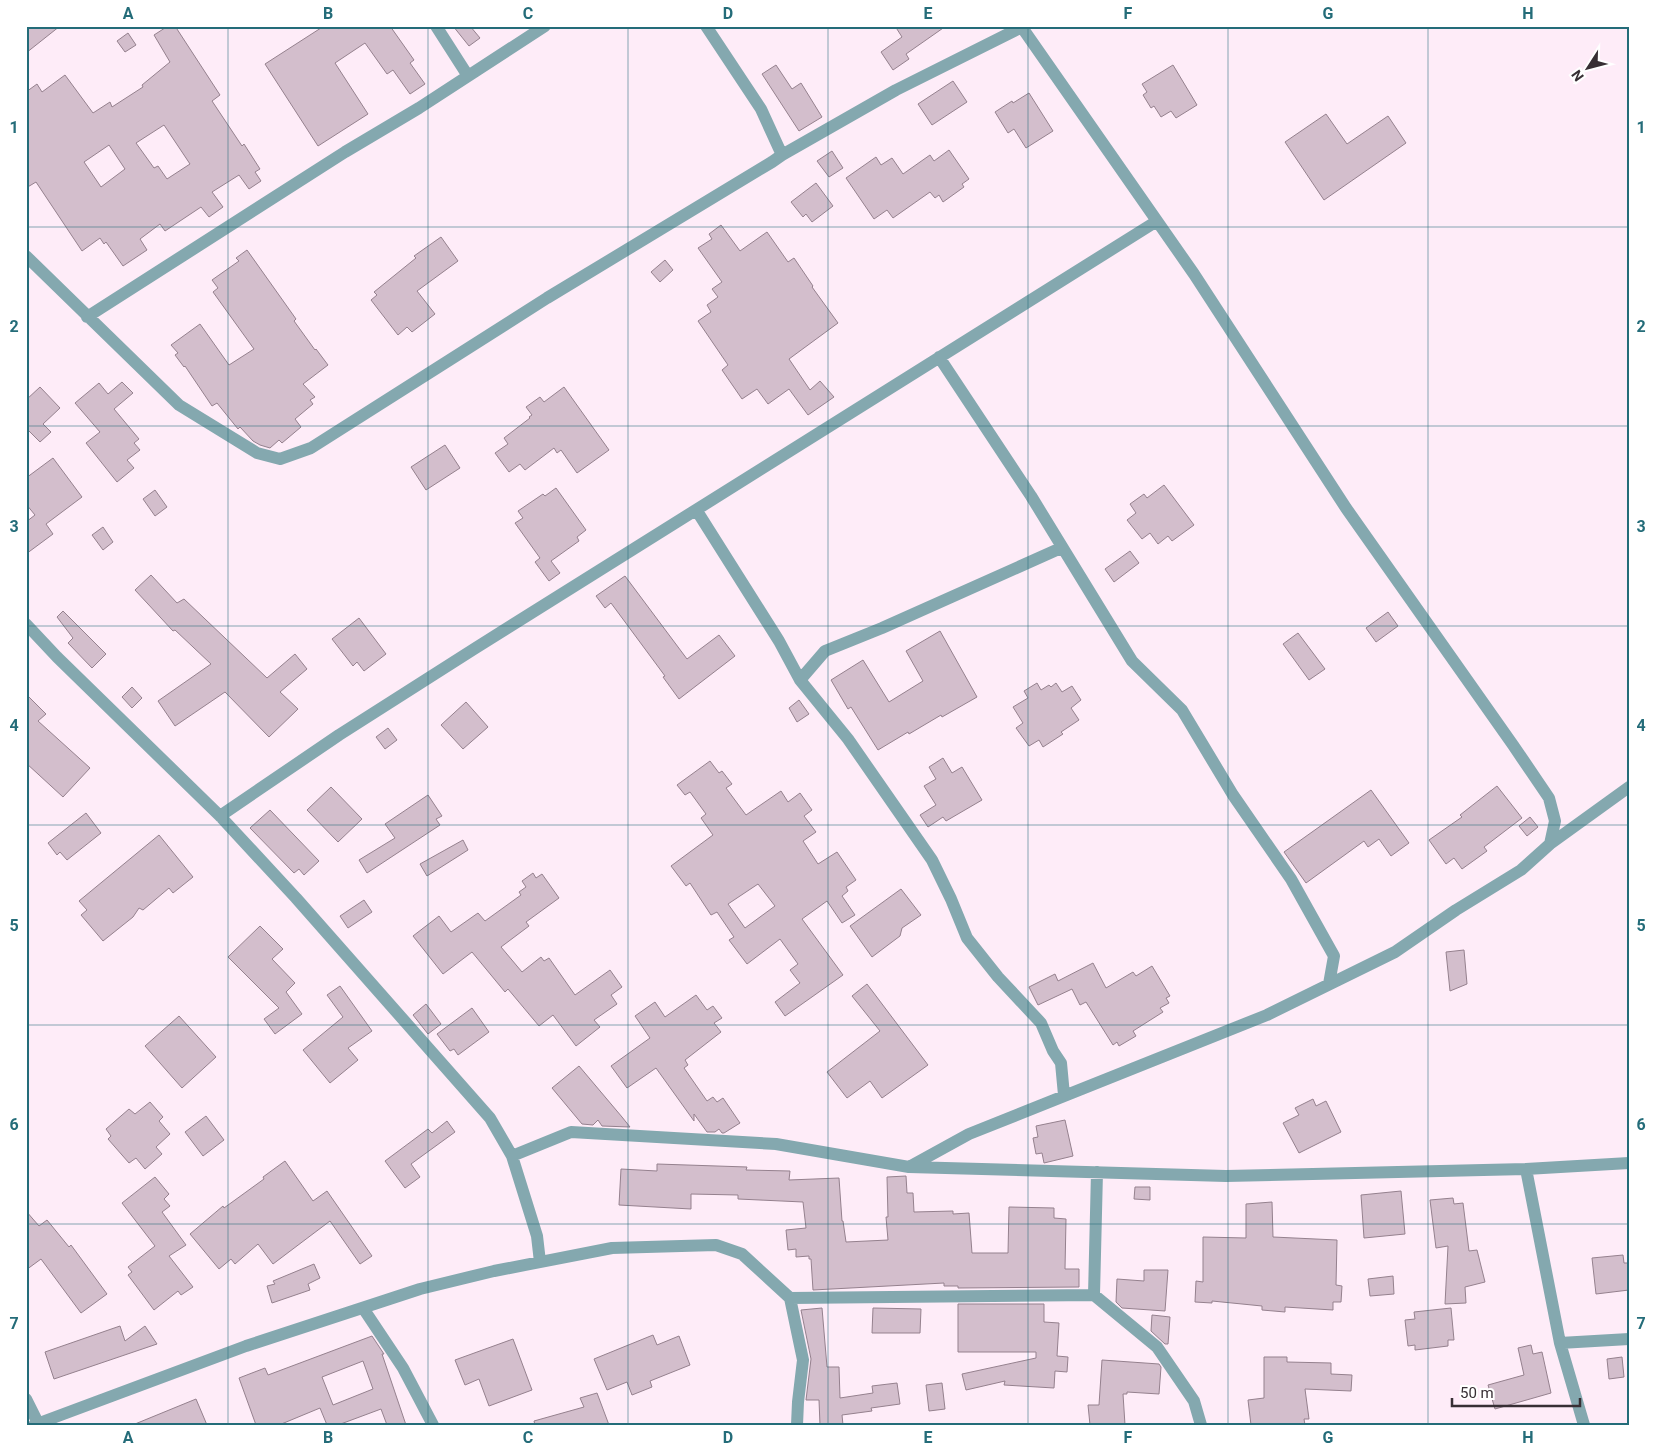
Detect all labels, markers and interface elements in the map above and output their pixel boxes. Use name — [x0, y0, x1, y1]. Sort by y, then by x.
text: A — [123, 4, 134, 23]
text: B — [323, 4, 333, 23]
text: C — [523, 4, 533, 23]
text: D — [723, 4, 733, 23]
text: E — [924, 4, 933, 23]
text: F — [1124, 4, 1133, 23]
text: G — [1323, 4, 1334, 23]
text: H — [1522, 4, 1534, 23]
north arrow — [1562, 42, 1612, 92]
text: N — [1568, 67, 1587, 84]
text: 1 — [9, 118, 19, 137]
text: 1 — [1636, 118, 1646, 137]
text: 2 — [9, 317, 19, 336]
text: 2 — [1636, 317, 1646, 336]
text: 3 — [9, 517, 19, 536]
text: 3 — [1636, 517, 1646, 536]
text: 4 — [9, 716, 19, 735]
text: 4 — [1636, 716, 1646, 735]
text: 5 — [9, 916, 19, 935]
text: 5 — [1636, 916, 1646, 935]
text: 6 — [9, 1115, 19, 1134]
text: 6 — [1636, 1115, 1646, 1134]
text: 7 — [9, 1314, 19, 1333]
text: 7 — [1636, 1314, 1646, 1333]
scale bar — [1452, 1376, 1580, 1408]
text: 50 m — [1460, 1384, 1494, 1402]
text: A — [123, 1428, 134, 1447]
text: B — [323, 1428, 333, 1447]
text: C — [523, 1428, 533, 1447]
text: D — [723, 1428, 733, 1447]
text: E — [924, 1428, 933, 1447]
text: F — [1124, 1428, 1133, 1447]
text: G — [1323, 1428, 1334, 1447]
text: H — [1522, 1428, 1534, 1447]

